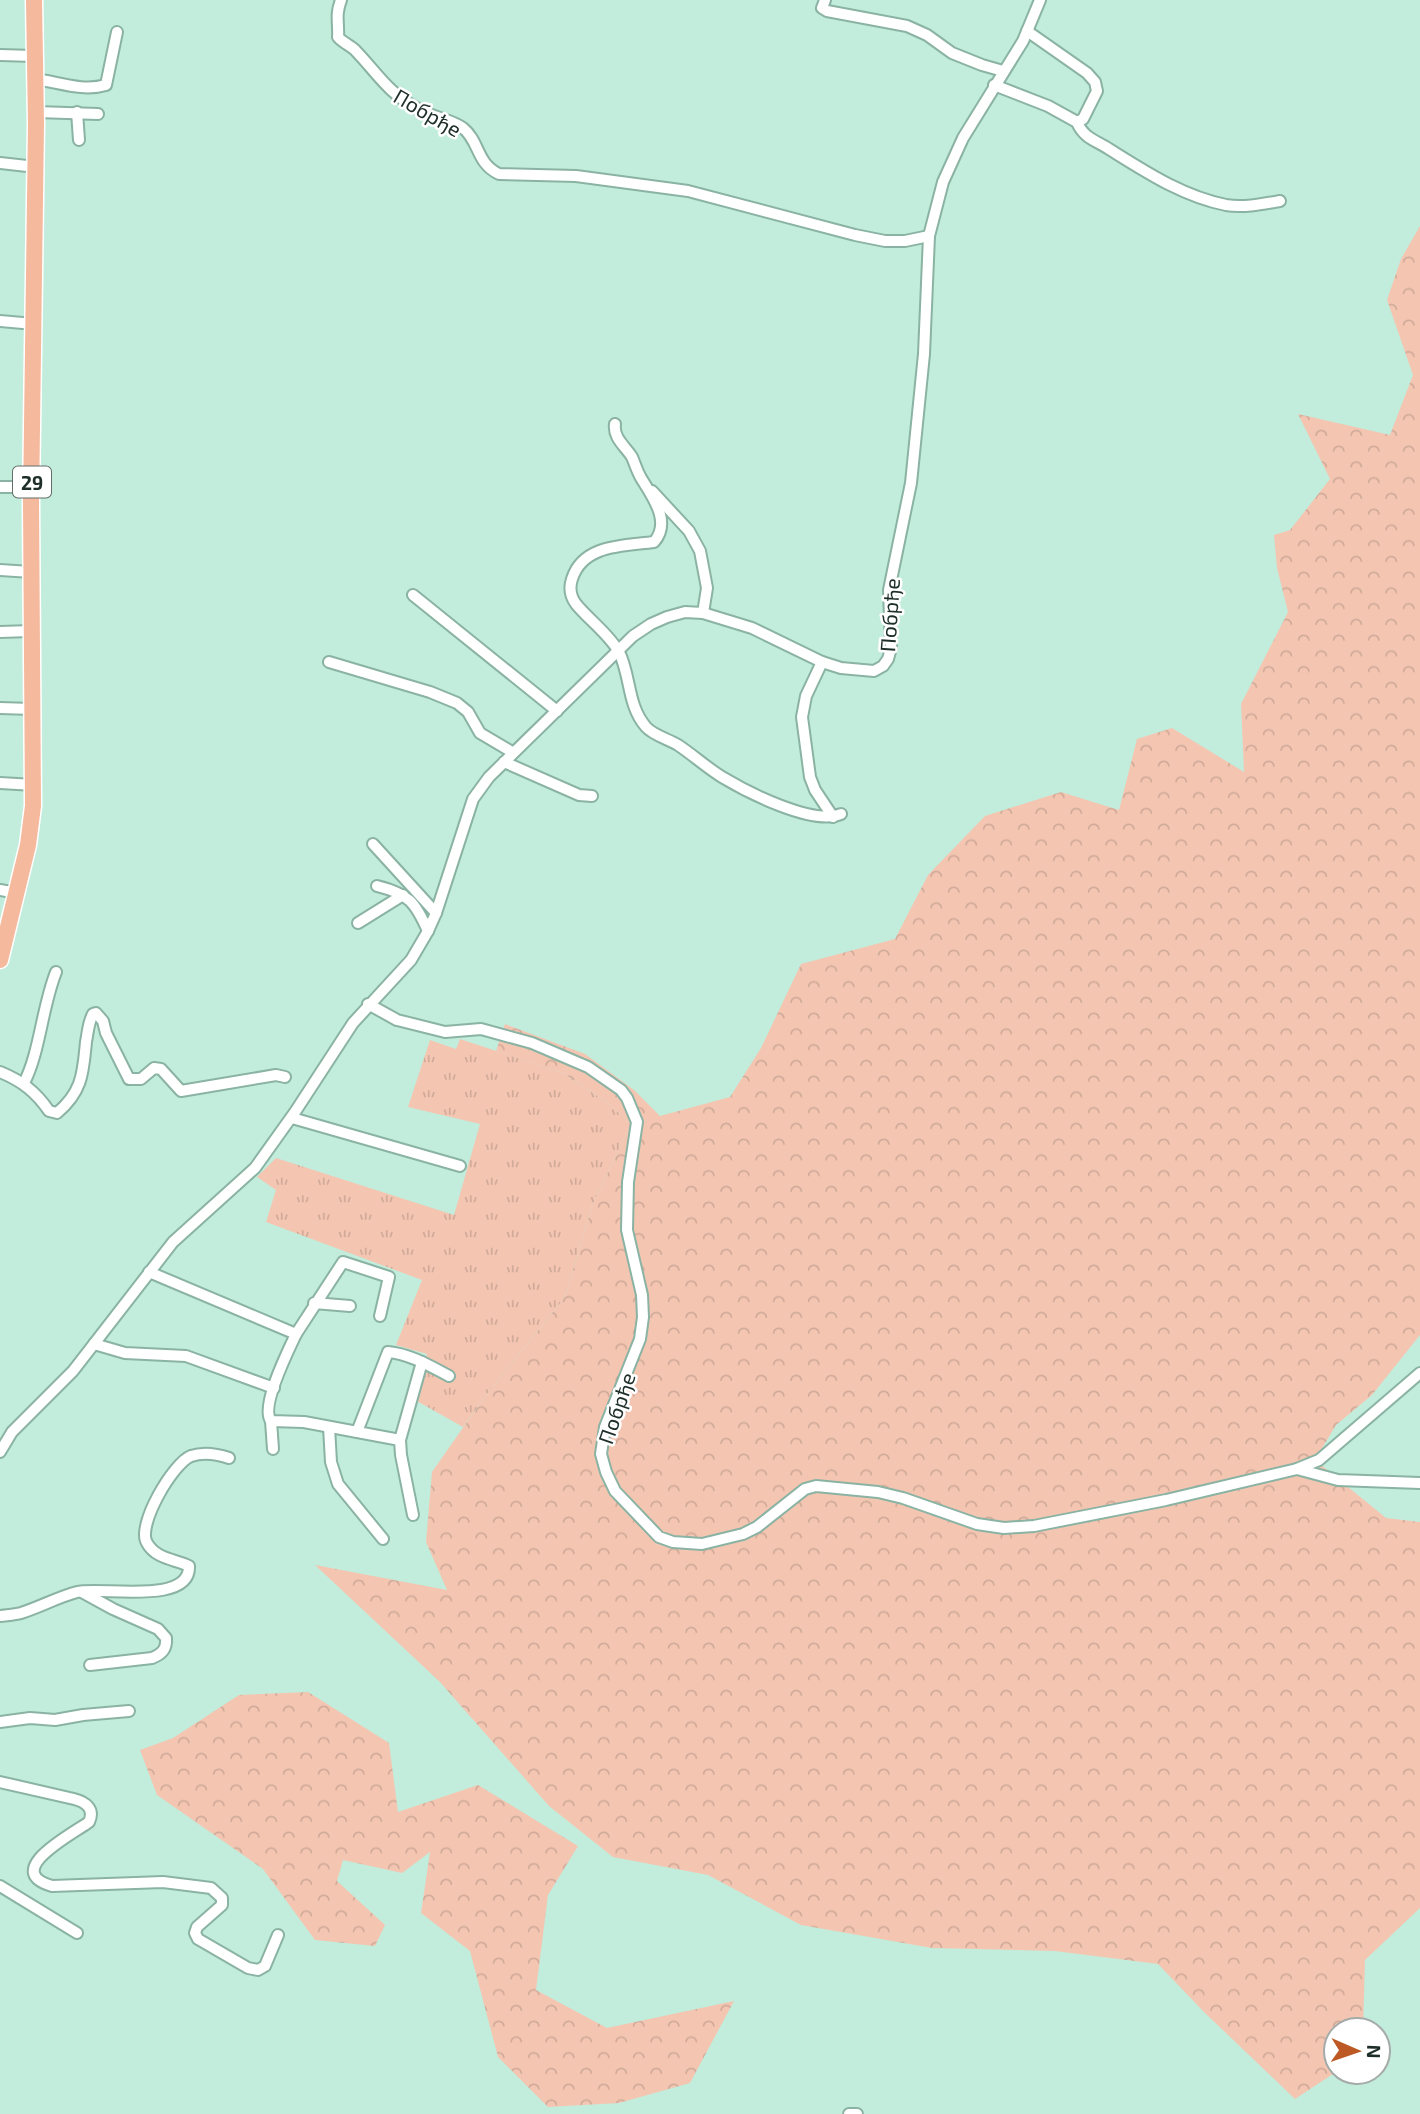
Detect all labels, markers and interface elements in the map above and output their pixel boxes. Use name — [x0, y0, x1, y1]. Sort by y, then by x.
street label: Побрђе — [389, 83, 466, 142]
road number: 29 — [13, 467, 51, 498]
street label: Побрђе — [874, 577, 905, 653]
street label: Побрђе — [592, 1369, 641, 1447]
north arrow — [1322, 2016, 1392, 2086]
text: N — [1363, 2044, 1386, 2059]

